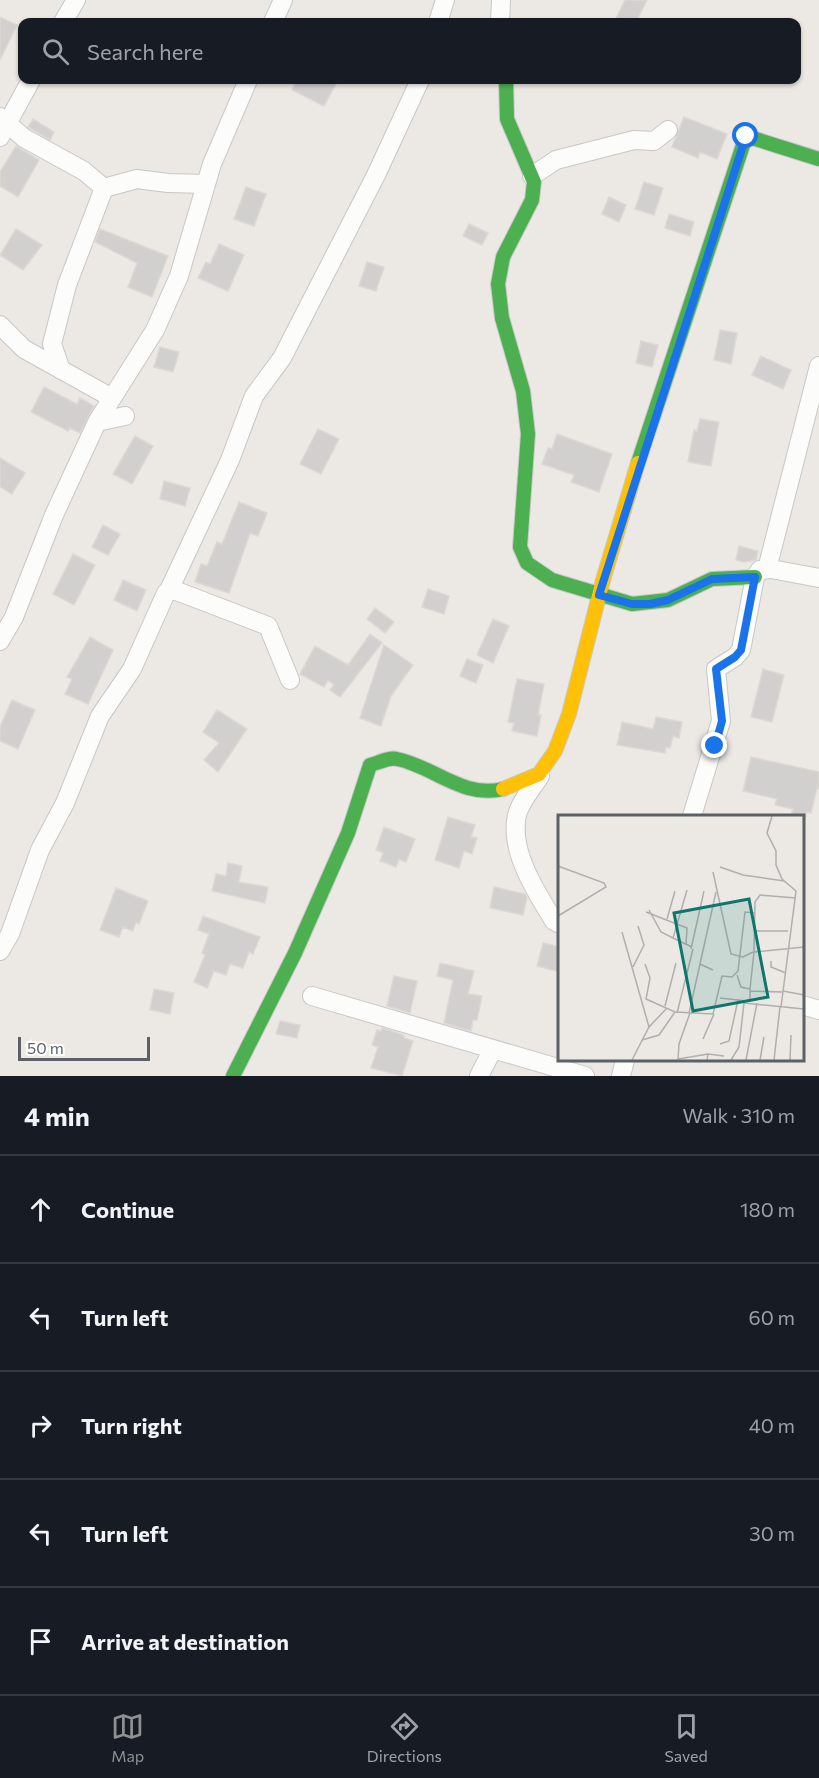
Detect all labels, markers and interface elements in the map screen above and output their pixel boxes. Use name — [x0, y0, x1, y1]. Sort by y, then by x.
search box — [18, 18, 801, 84]
icon: search — [39, 35, 72, 68]
text: Search here — [87, 38, 203, 65]
route start — [732, 122, 758, 148]
route end — [701, 732, 727, 758]
inset map — [558, 815, 804, 1061]
scale bar — [18, 1034, 150, 1062]
text: 50 m — [27, 1038, 64, 1057]
text: 4 min — [24, 1100, 90, 1131]
text: Walk · 310 m — [683, 1103, 795, 1127]
icon: ahead — [24, 1193, 57, 1226]
text: Continue — [81, 1196, 174, 1223]
text: 180 m — [740, 1197, 795, 1221]
icon: left — [24, 1301, 57, 1334]
text: Turn left — [81, 1304, 168, 1331]
text: 60 m — [749, 1305, 795, 1329]
icon: right — [24, 1409, 57, 1442]
text: Turn right — [81, 1412, 182, 1439]
text: 40 m — [749, 1413, 795, 1437]
icon: left — [24, 1517, 57, 1550]
text: Turn left — [81, 1520, 168, 1547]
text: 30 m — [749, 1521, 795, 1545]
icon: arrive — [24, 1625, 57, 1658]
text: Arrive at destination — [81, 1628, 289, 1655]
tab: Map — [111, 1710, 144, 1765]
tab: Directions — [367, 1710, 442, 1765]
tab: Saved — [664, 1710, 708, 1765]

